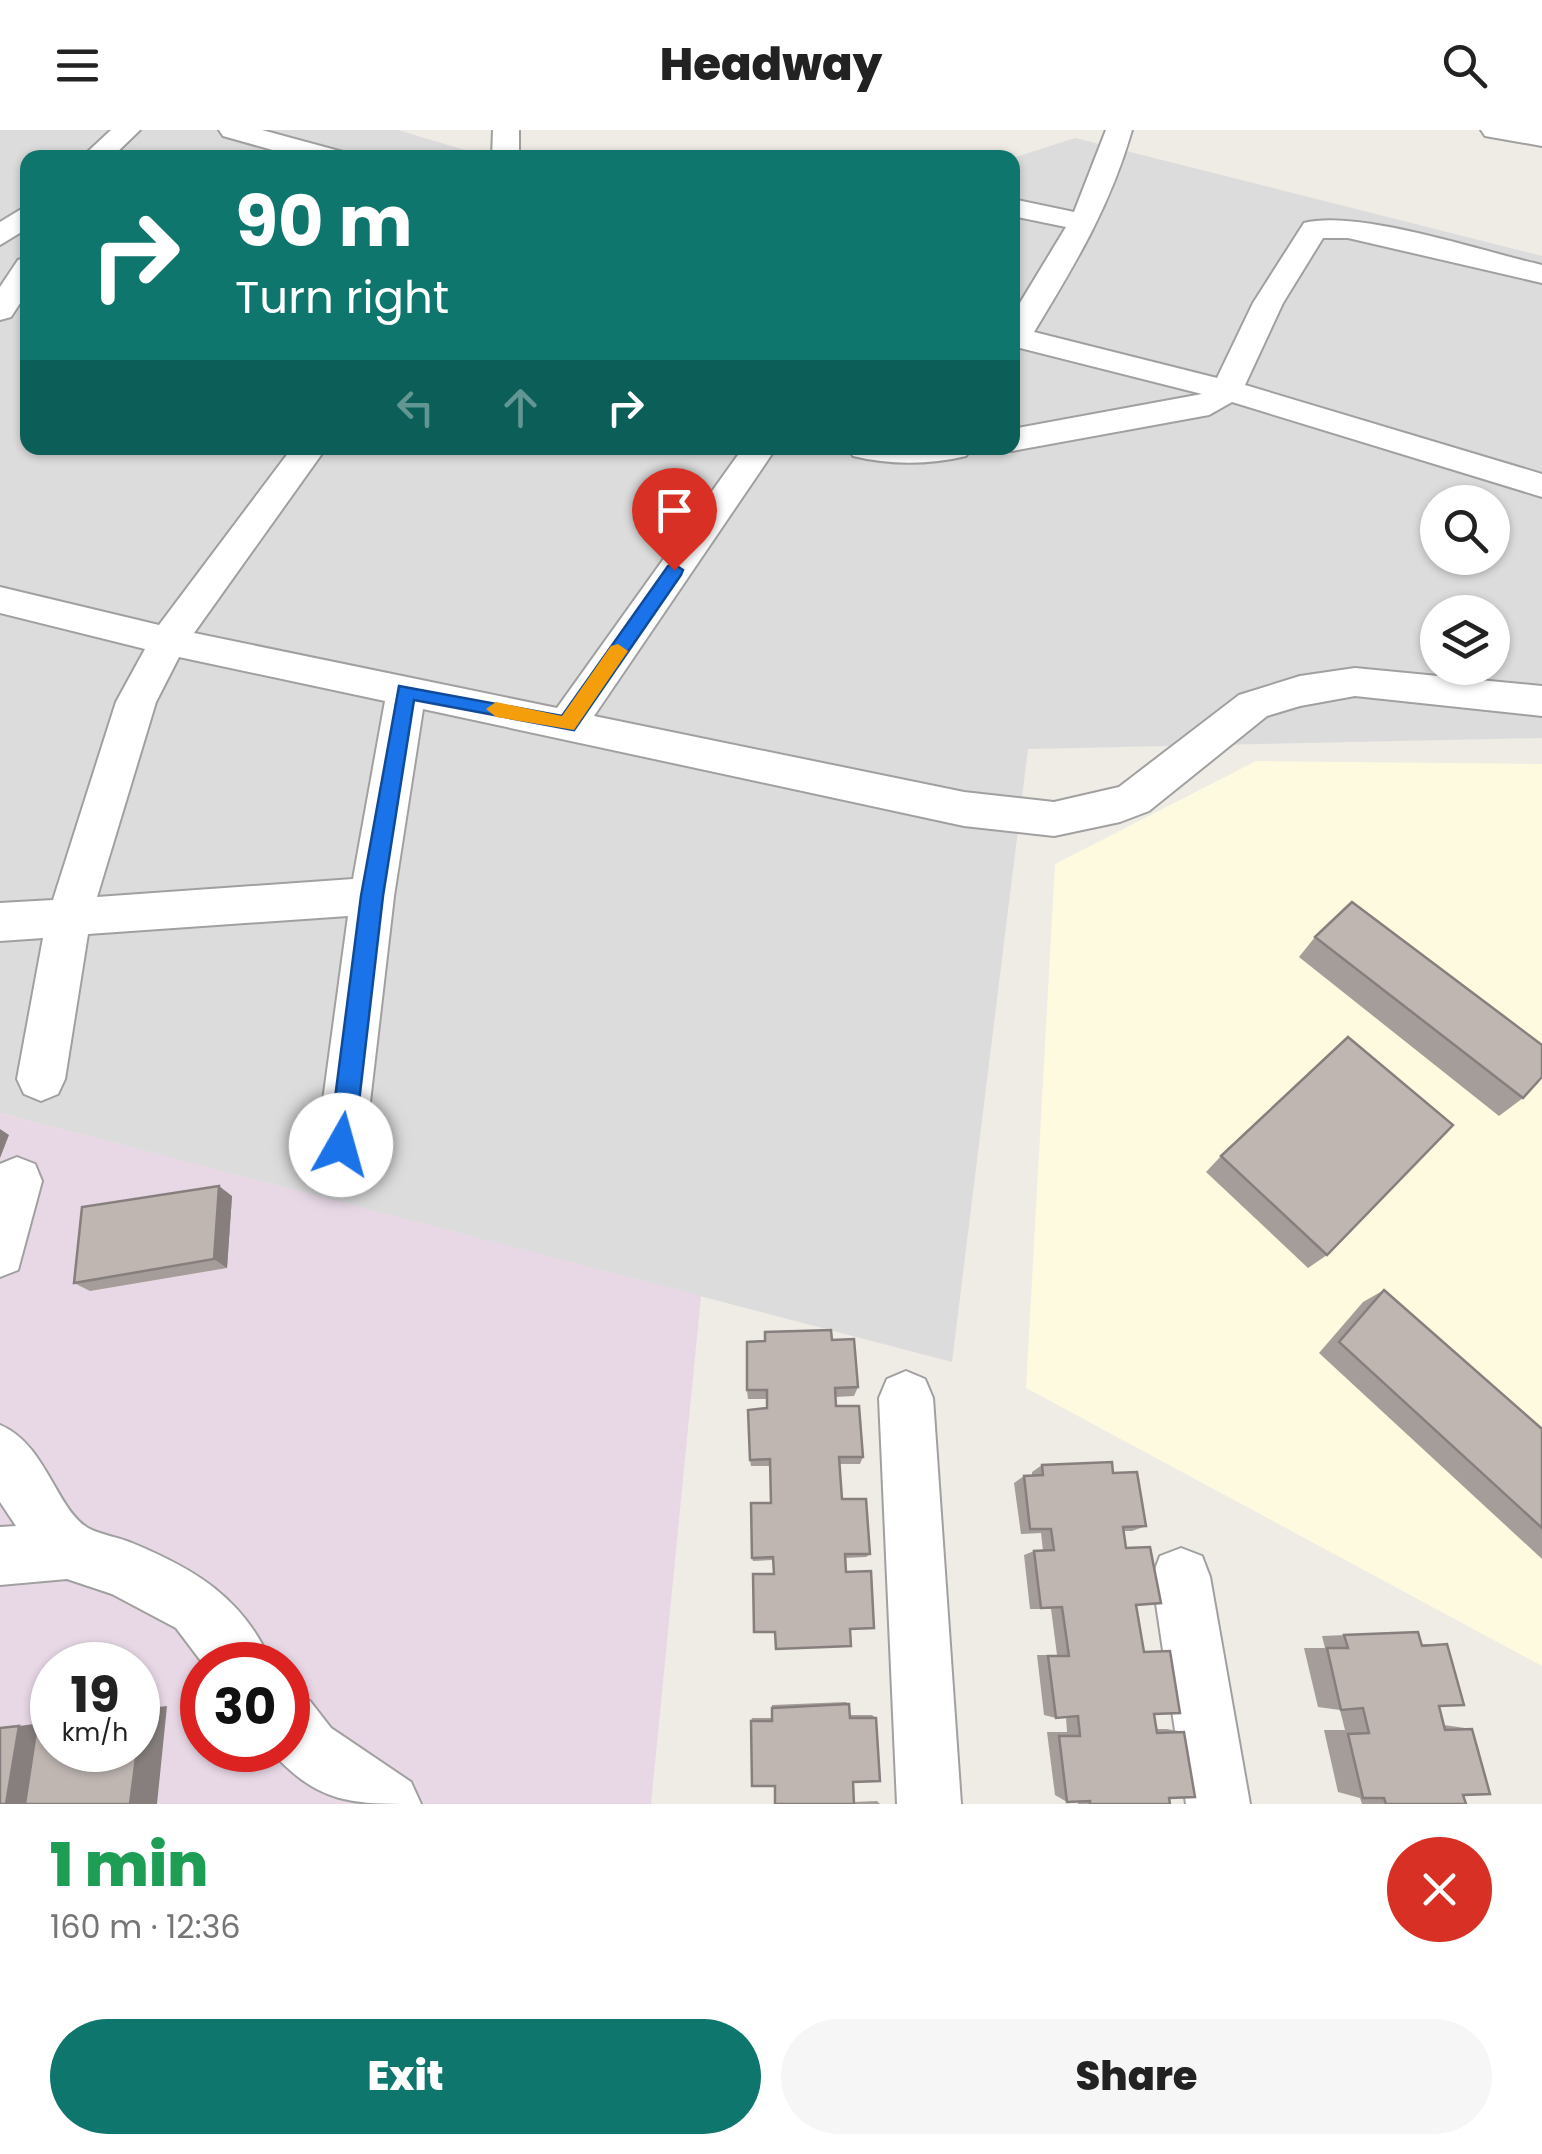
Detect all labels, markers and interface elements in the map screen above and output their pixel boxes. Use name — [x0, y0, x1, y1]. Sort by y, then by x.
text: Headway — [660, 33, 882, 96]
icon: menu — [50, 38, 105, 93]
icon: search — [1437, 38, 1492, 93]
text: 90 m — [235, 172, 413, 271]
icon: right — [70, 190, 200, 320]
text: Turn right — [235, 266, 449, 329]
icon: left — [388, 380, 443, 435]
icon: ahead — [493, 380, 548, 435]
icon: right — [598, 380, 653, 435]
pin — [632, 468, 717, 571]
icon: arrive — [647, 483, 702, 538]
map controls — [1420, 485, 1510, 685]
button: search — [1420, 485, 1510, 575]
button: layers — [1420, 595, 1510, 685]
position arrow — [289, 1093, 393, 1197]
speed limit sign: 30 — [180, 1642, 310, 1772]
text: 19 — [70, 1659, 120, 1730]
text: km/h — [62, 1715, 128, 1750]
text: 1 min — [50, 1823, 208, 1907]
button: close — [1387, 1837, 1492, 1942]
text: 160 m · 12:36 — [50, 1904, 241, 1949]
button: Exit — [50, 2019, 761, 2134]
button: Share — [781, 2019, 1492, 2134]

